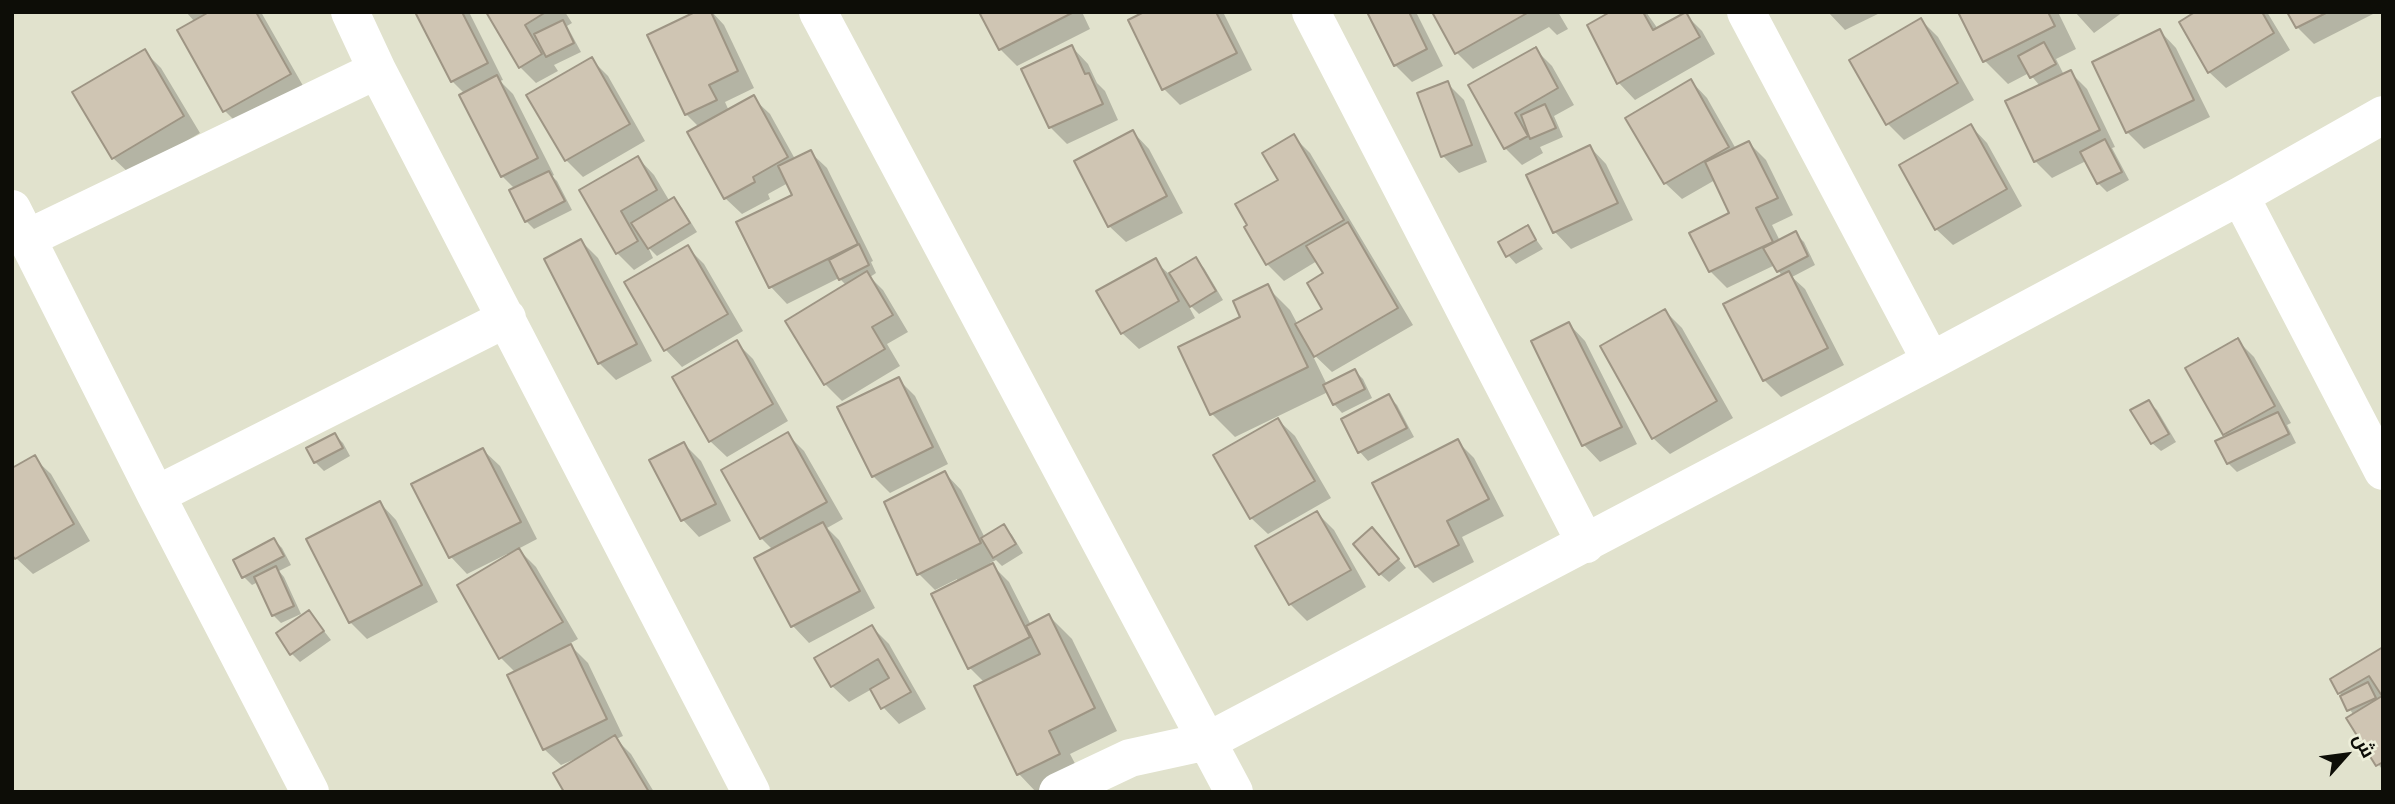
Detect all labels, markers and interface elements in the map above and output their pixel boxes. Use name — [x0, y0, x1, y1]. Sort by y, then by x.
north arrow — [2311, 720, 2381, 790]
text: ش — [2349, 729, 2381, 761]

